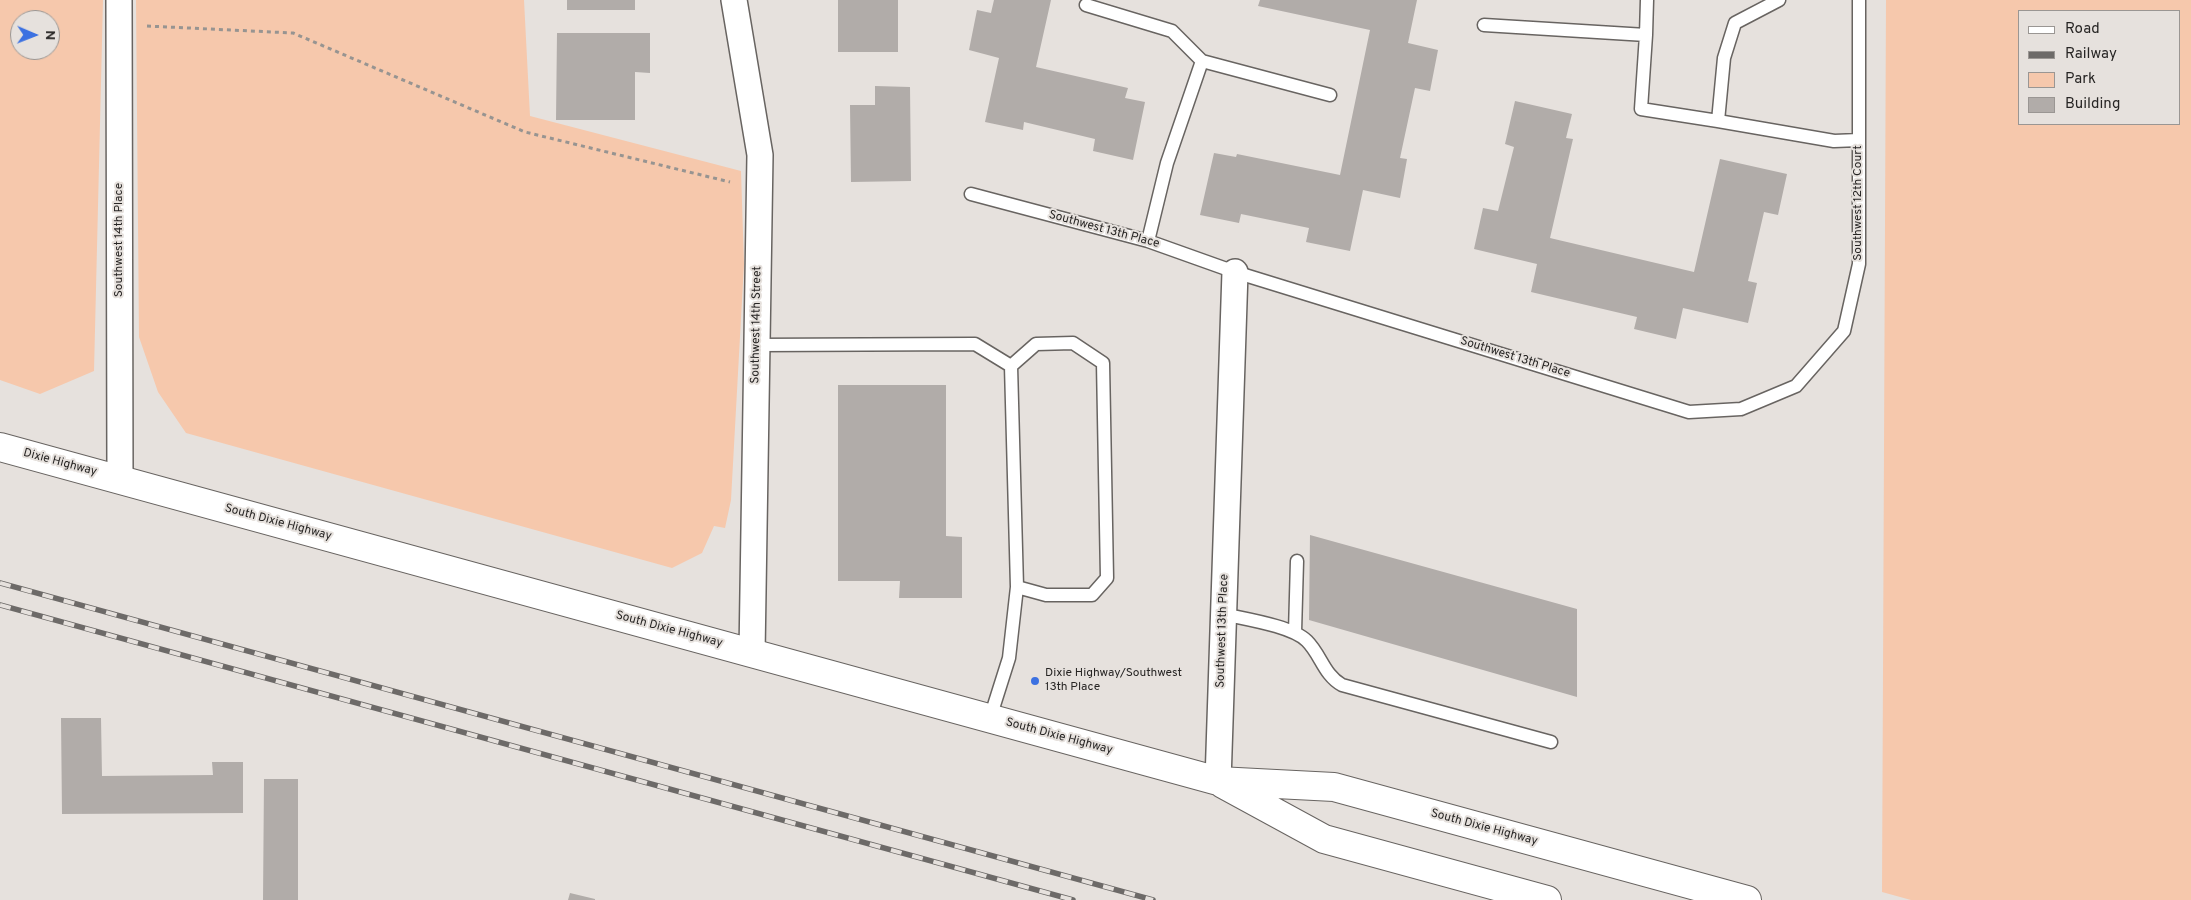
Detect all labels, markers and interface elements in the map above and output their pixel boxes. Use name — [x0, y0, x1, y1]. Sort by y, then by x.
north arrow — [10, 10, 60, 60]
legend — [2018, 10, 2181, 125]
text: Road — [2065, 20, 2100, 39]
text: N — [41, 30, 58, 40]
text: Railway — [2065, 45, 2117, 64]
text: Park — [2065, 70, 2096, 89]
text: Building — [2065, 95, 2120, 114]
street label: Southwest 12th Court — [1852, 145, 1866, 261]
street label: Southwest 14th Place — [113, 183, 127, 297]
street label: Southwest 13th Place — [1047, 208, 1161, 252]
street label: Southwest 14th Street — [749, 266, 765, 384]
street label: Southwest 13th Place — [1458, 334, 1572, 382]
street label: Dixie Highway — [22, 446, 98, 480]
street label: South Dixie Highway — [223, 502, 333, 544]
street label: Southwest 13th Place — [1214, 574, 1232, 688]
street label: South Dixie Highway — [614, 609, 724, 651]
place label: Dixie Highway/Southwest 13th Place — [1045, 667, 1182, 695]
marker: Dixie Highway/Southwest 13th Place — [1029, 675, 1041, 687]
street label: South Dixie Highway — [1004, 716, 1114, 758]
street label: South Dixie Highway — [1429, 807, 1539, 849]

